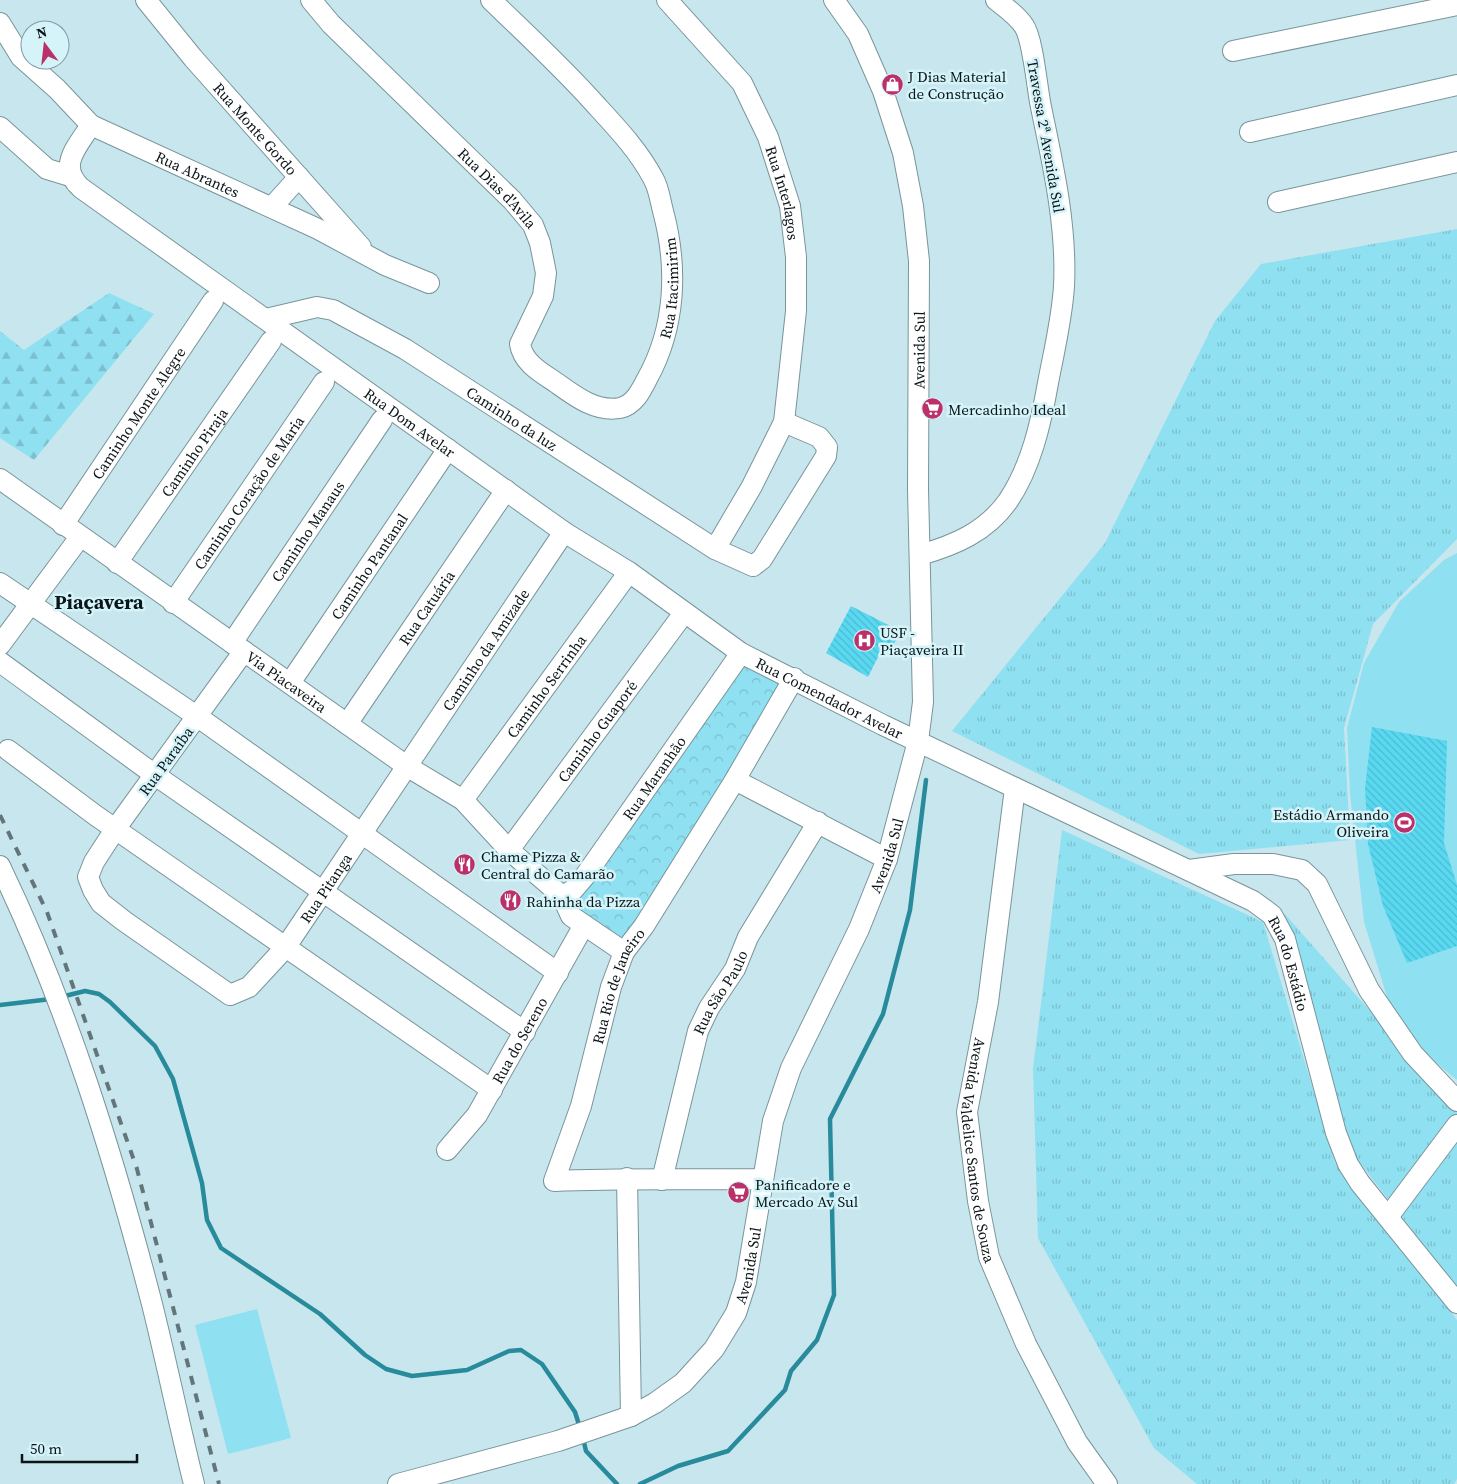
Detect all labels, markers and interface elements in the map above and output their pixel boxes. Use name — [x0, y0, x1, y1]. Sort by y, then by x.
north arrow — [20, 20, 70, 70]
text: N — [34, 21, 49, 43]
street label: Travessa 2ª Avenida Sul — [1022, 58, 1070, 215]
place label: J Dias Material de Construção — [907, 66, 1007, 104]
shop icon: J Dias Material de Construção — [880, 73, 904, 97]
street label: Rua Monte Gordo — [209, 78, 303, 179]
street label: Rua Dias d'Avila — [454, 143, 542, 233]
street label: Rua Interlagos — [761, 143, 804, 241]
street label: Rua Abrantes — [152, 146, 243, 202]
street label: Rua Itacimirim — [654, 236, 683, 341]
street label: Avenida Sul — [908, 311, 929, 389]
street label: Caminho Monte Alegre — [86, 342, 190, 483]
street label: Caminho da luz — [463, 381, 562, 455]
street label: Rua Dom Avelar — [360, 383, 460, 462]
supermarket icon: Mercadinho Ideal — [920, 397, 944, 421]
place label: Mercadinho Ideal — [948, 399, 1067, 420]
street label: Caminho Piraja — [156, 403, 232, 501]
street label: Caminho Coração de Maria — [189, 411, 309, 573]
street label: Caminho Manaus — [266, 476, 349, 586]
street label: Caminho Pantanal — [326, 508, 413, 623]
street label: Rua Catuária — [393, 565, 459, 649]
street label: Caminho da Amizade — [437, 584, 534, 715]
district label: Piaçavera — [54, 588, 144, 616]
place label: USF - Piaçaveira II — [880, 622, 964, 660]
hospital icon: USF - Piaçaveira II — [852, 629, 876, 653]
street label: Caminho Serrinha — [501, 630, 591, 742]
street label: Via Piacaveira — [242, 646, 332, 717]
street label: Rua Comendador Avelar — [753, 652, 907, 744]
street label: Caminho Guaporé — [552, 675, 642, 786]
street label: Rua Paraíba — [134, 722, 198, 800]
street label: Rua Maranhão — [617, 731, 691, 824]
place label: Estádio Armando Oliveira — [1273, 804, 1389, 842]
sports icon: Estádio Armando Oliveira — [1393, 811, 1417, 835]
street label: Avenida Sul — [864, 815, 908, 896]
place label: Chame Pizza & Central do Camarão — [481, 846, 614, 884]
street label: Rua Pitanga — [295, 849, 357, 927]
restaurant icon: Chame Pizza & Central do Camarão — [453, 853, 477, 877]
restaurant icon: Rahinha da Pizza — [498, 889, 522, 913]
place label: Rahinha da Pizza — [526, 891, 641, 912]
street label: Rua do Estádio — [1264, 912, 1314, 1013]
street label: Rua Rio de Janeiro — [587, 923, 649, 1046]
street label: Rua São Paulo — [687, 947, 752, 1038]
street label: Rua do Sereno — [486, 993, 552, 1087]
street label: Avenida Valdelice Santos de Souza — [956, 1036, 1001, 1266]
place label: Panificadore e Mercado Av Sul — [755, 1174, 859, 1212]
supermarket icon: Panificadore e Mercado Av Sul — [727, 1181, 751, 1205]
street label: Avenida Sul — [729, 1225, 766, 1306]
scale bar — [22, 1432, 138, 1464]
text: 50 m — [30, 1438, 62, 1459]

